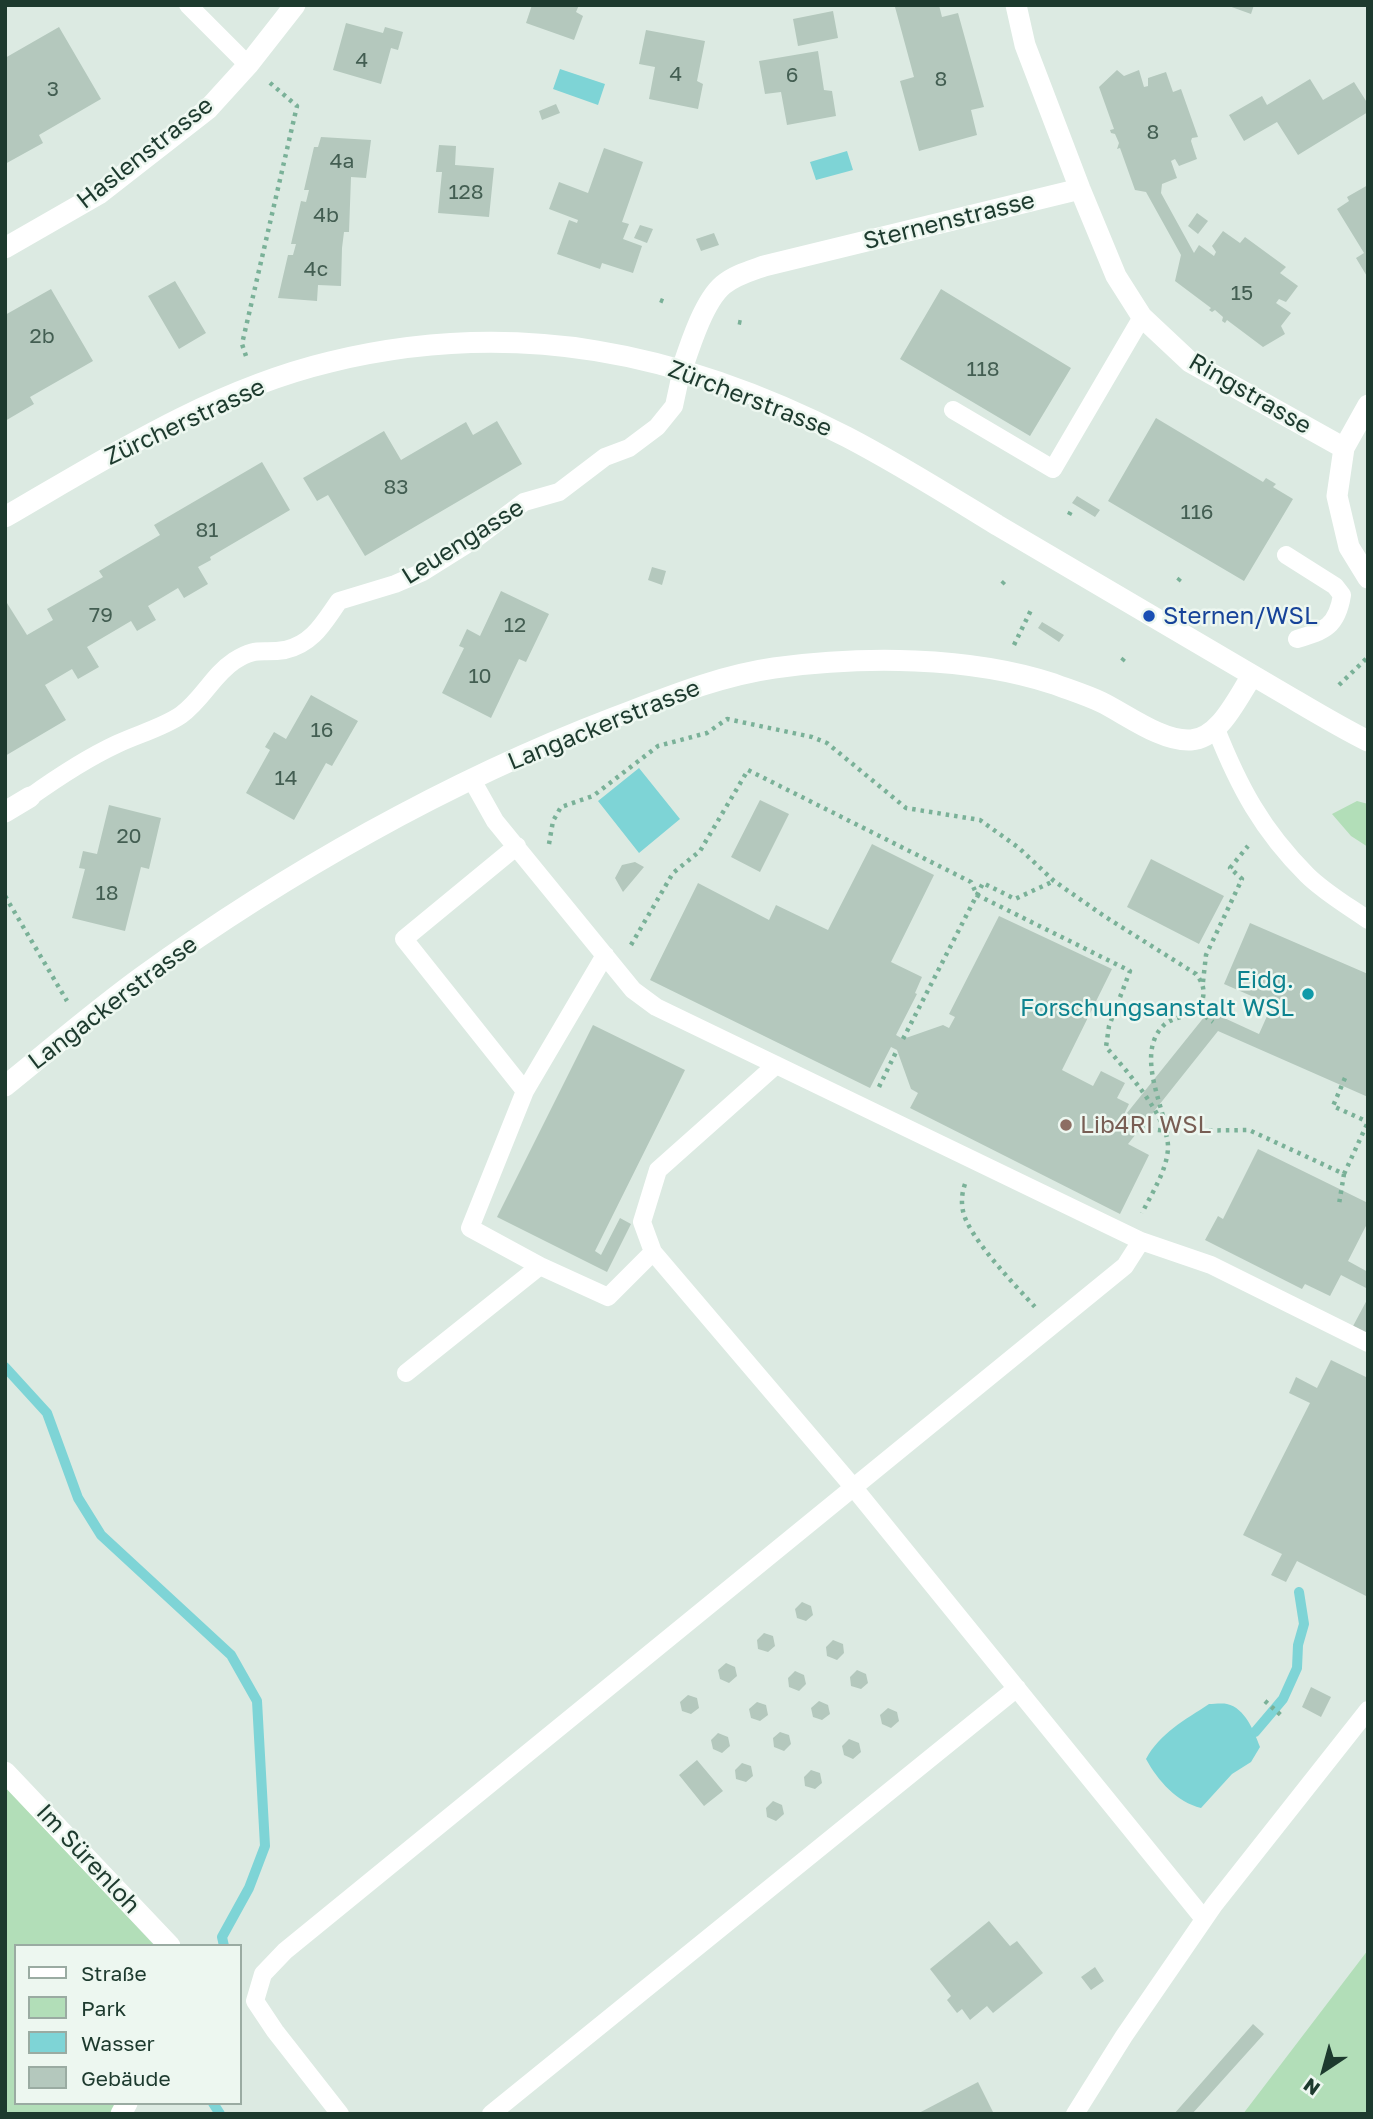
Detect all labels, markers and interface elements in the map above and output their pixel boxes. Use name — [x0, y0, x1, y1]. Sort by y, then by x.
house number: 4 — [356, 47, 368, 73]
house number: 4 — [670, 61, 682, 87]
house number: 6 — [786, 62, 798, 88]
house number: 8 — [935, 66, 947, 92]
house number: 3 — [47, 76, 59, 102]
street label: Haslenstrasse — [71, 91, 219, 215]
house number: 8 — [1147, 119, 1159, 145]
house number: 4a — [330, 148, 354, 174]
house number: 128 — [448, 179, 484, 205]
street label: Sternenstrasse — [860, 186, 1038, 256]
house number: 4b — [313, 202, 339, 228]
house number: 4c — [304, 256, 328, 282]
house number: 15 — [1231, 280, 1253, 306]
house number: 2b — [29, 323, 55, 349]
street label: Ringstrasse — [1184, 347, 1316, 441]
street label: Zürcherstrasse — [664, 355, 836, 443]
house number: 118 — [966, 356, 1000, 382]
street label: Zürcherstrasse — [101, 372, 269, 472]
house number: 83 — [383, 474, 409, 500]
street label: Leuengasse — [397, 493, 529, 591]
house number: 116 — [1180, 499, 1214, 525]
house number: 81 — [196, 517, 218, 543]
house number: 79 — [89, 602, 113, 628]
place label: Sternen/WSL — [1163, 602, 1318, 630]
marker: Sternen/WSL — [1141, 608, 1157, 624]
house number: 12 — [504, 612, 526, 638]
house number: 10 — [468, 663, 492, 689]
street label: Langackerstrasse — [504, 673, 704, 777]
house number: 16 — [311, 717, 333, 743]
house number: 14 — [275, 765, 297, 791]
house number: 20 — [116, 823, 142, 849]
house number: 18 — [96, 880, 118, 906]
street label: Langackerstrasse — [23, 930, 203, 1076]
place label: Eidg. Forschungsanstalt WSL — [1020, 966, 1294, 1022]
marker: Eidg. Forschungsanstalt WSL — [1300, 986, 1316, 1002]
place label: Lib4RI WSL — [1080, 1111, 1211, 1139]
marker: Lib4RI WSL — [1058, 1117, 1074, 1133]
street label: Im Sürenloh — [30, 1798, 146, 1920]
legend — [14, 1944, 242, 2105]
text: Straße — [81, 1960, 147, 1986]
text: Park — [81, 1995, 126, 2021]
text: Wasser — [81, 2030, 155, 2056]
north arrow — [1289, 2035, 1359, 2105]
text: Gebäude — [81, 2065, 171, 2091]
text: N — [1299, 2074, 1324, 2101]

